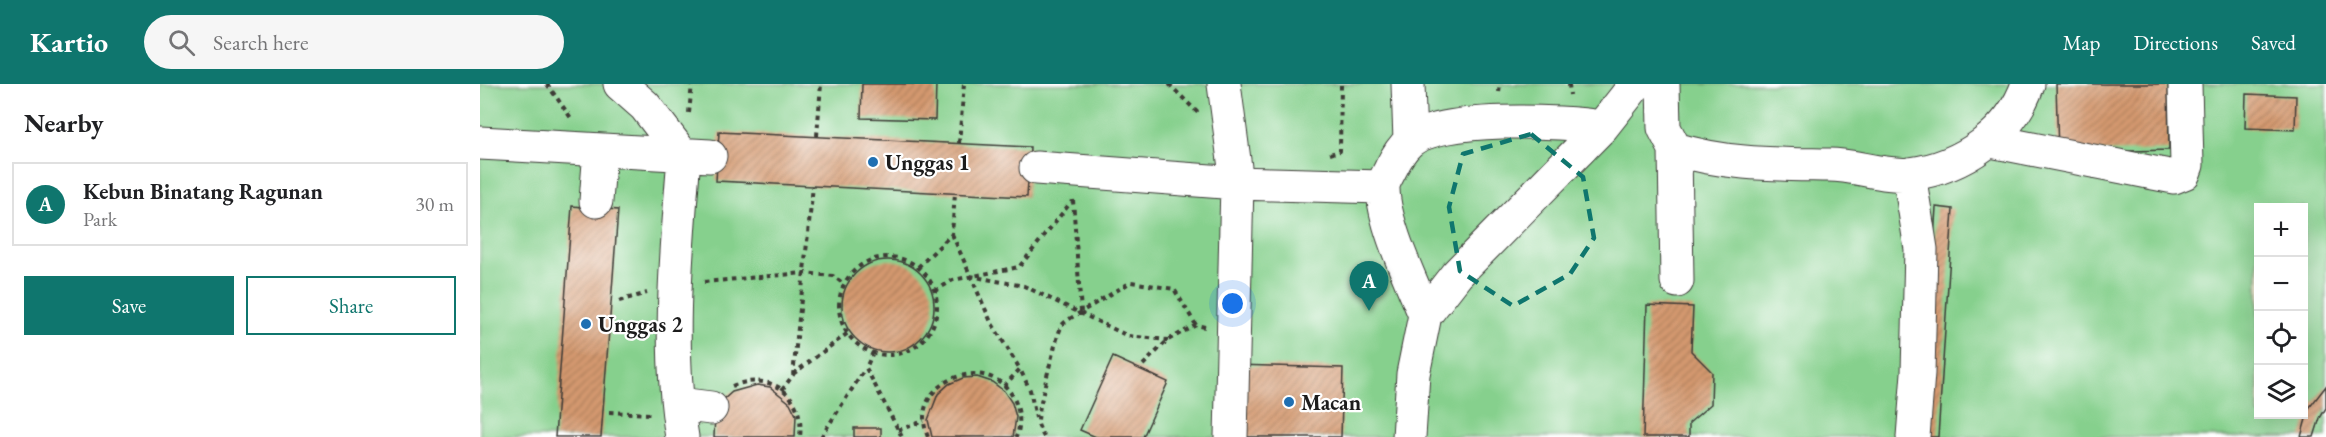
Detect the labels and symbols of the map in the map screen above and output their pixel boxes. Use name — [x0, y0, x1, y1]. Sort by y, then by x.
place label: Unggas 1 — [885, 148, 970, 177]
marker: Unggas 1 — [866, 155, 880, 169]
pin: A — [1350, 262, 1388, 311]
your location — [1218, 289, 1247, 318]
place label: Unggas 2 — [598, 310, 683, 339]
marker: Unggas 2 — [579, 317, 593, 331]
place label: Macan — [1301, 388, 1362, 417]
marker: Macan — [1282, 395, 1296, 409]

